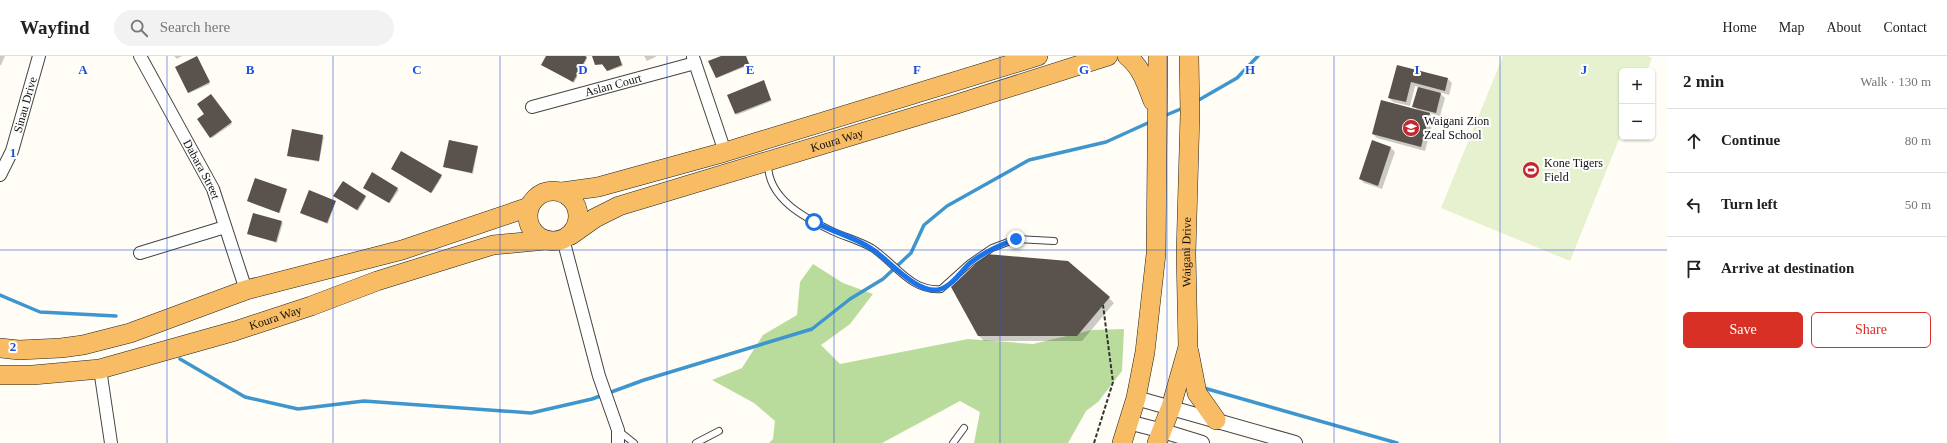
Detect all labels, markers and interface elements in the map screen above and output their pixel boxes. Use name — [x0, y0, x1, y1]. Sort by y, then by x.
search box — [114, 10, 394, 46]
text: Wayfind — [20, 17, 90, 38]
icon: search — [128, 17, 150, 39]
text: Search here — [160, 19, 230, 35]
text: Home — [1723, 20, 1757, 35]
text: Map — [1779, 20, 1804, 35]
text: About — [1826, 20, 1861, 35]
text: Contact — [1883, 20, 1927, 35]
text: A — [78, 62, 88, 77]
text: B — [246, 62, 255, 77]
text: C — [412, 62, 422, 77]
text: D — [578, 62, 588, 77]
text: E — [746, 62, 754, 77]
text: F — [913, 62, 921, 77]
text: G — [1079, 62, 1089, 77]
text: H — [1245, 62, 1255, 77]
text: I — [1414, 62, 1420, 77]
text: J — [1581, 62, 1588, 77]
map controls — [1619, 68, 1655, 140]
button: + — [1619, 68, 1655, 104]
street label: Aslan Court — [583, 71, 644, 99]
text: 2 min — [1683, 72, 1724, 91]
text: Walk · 130 m — [1860, 74, 1931, 89]
street label: Sinau Drive — [11, 75, 40, 134]
button: − — [1619, 104, 1655, 140]
place label: Waigani Zion Zeal School — [1424, 114, 1489, 142]
school or university icon: Waigani Zion Zeal School — [1401, 118, 1421, 138]
street label: Koura Way — [809, 126, 865, 155]
icon: ahead — [1683, 130, 1705, 152]
text: Continue — [1721, 132, 1780, 148]
text: 80 m — [1905, 133, 1931, 148]
street label: Dabara Street — [180, 137, 223, 201]
text: 1 — [10, 145, 16, 160]
place label: Kone Tigers Field — [1544, 156, 1603, 184]
sports icon: Kone Tigers Field — [1521, 160, 1541, 180]
icon: left — [1683, 194, 1705, 216]
text: Turn left — [1721, 196, 1778, 212]
text: 50 m — [1905, 197, 1931, 212]
route start — [805, 213, 823, 231]
street label: Waigani Drive — [1179, 217, 1194, 287]
route end — [1007, 230, 1025, 248]
icon: arrive — [1683, 258, 1705, 280]
text: Arrive at destination — [1721, 260, 1854, 276]
street label: Koura Way — [247, 303, 303, 333]
button: Save — [1683, 312, 1803, 348]
button: Share — [1811, 312, 1931, 348]
text: 2 — [10, 339, 16, 354]

